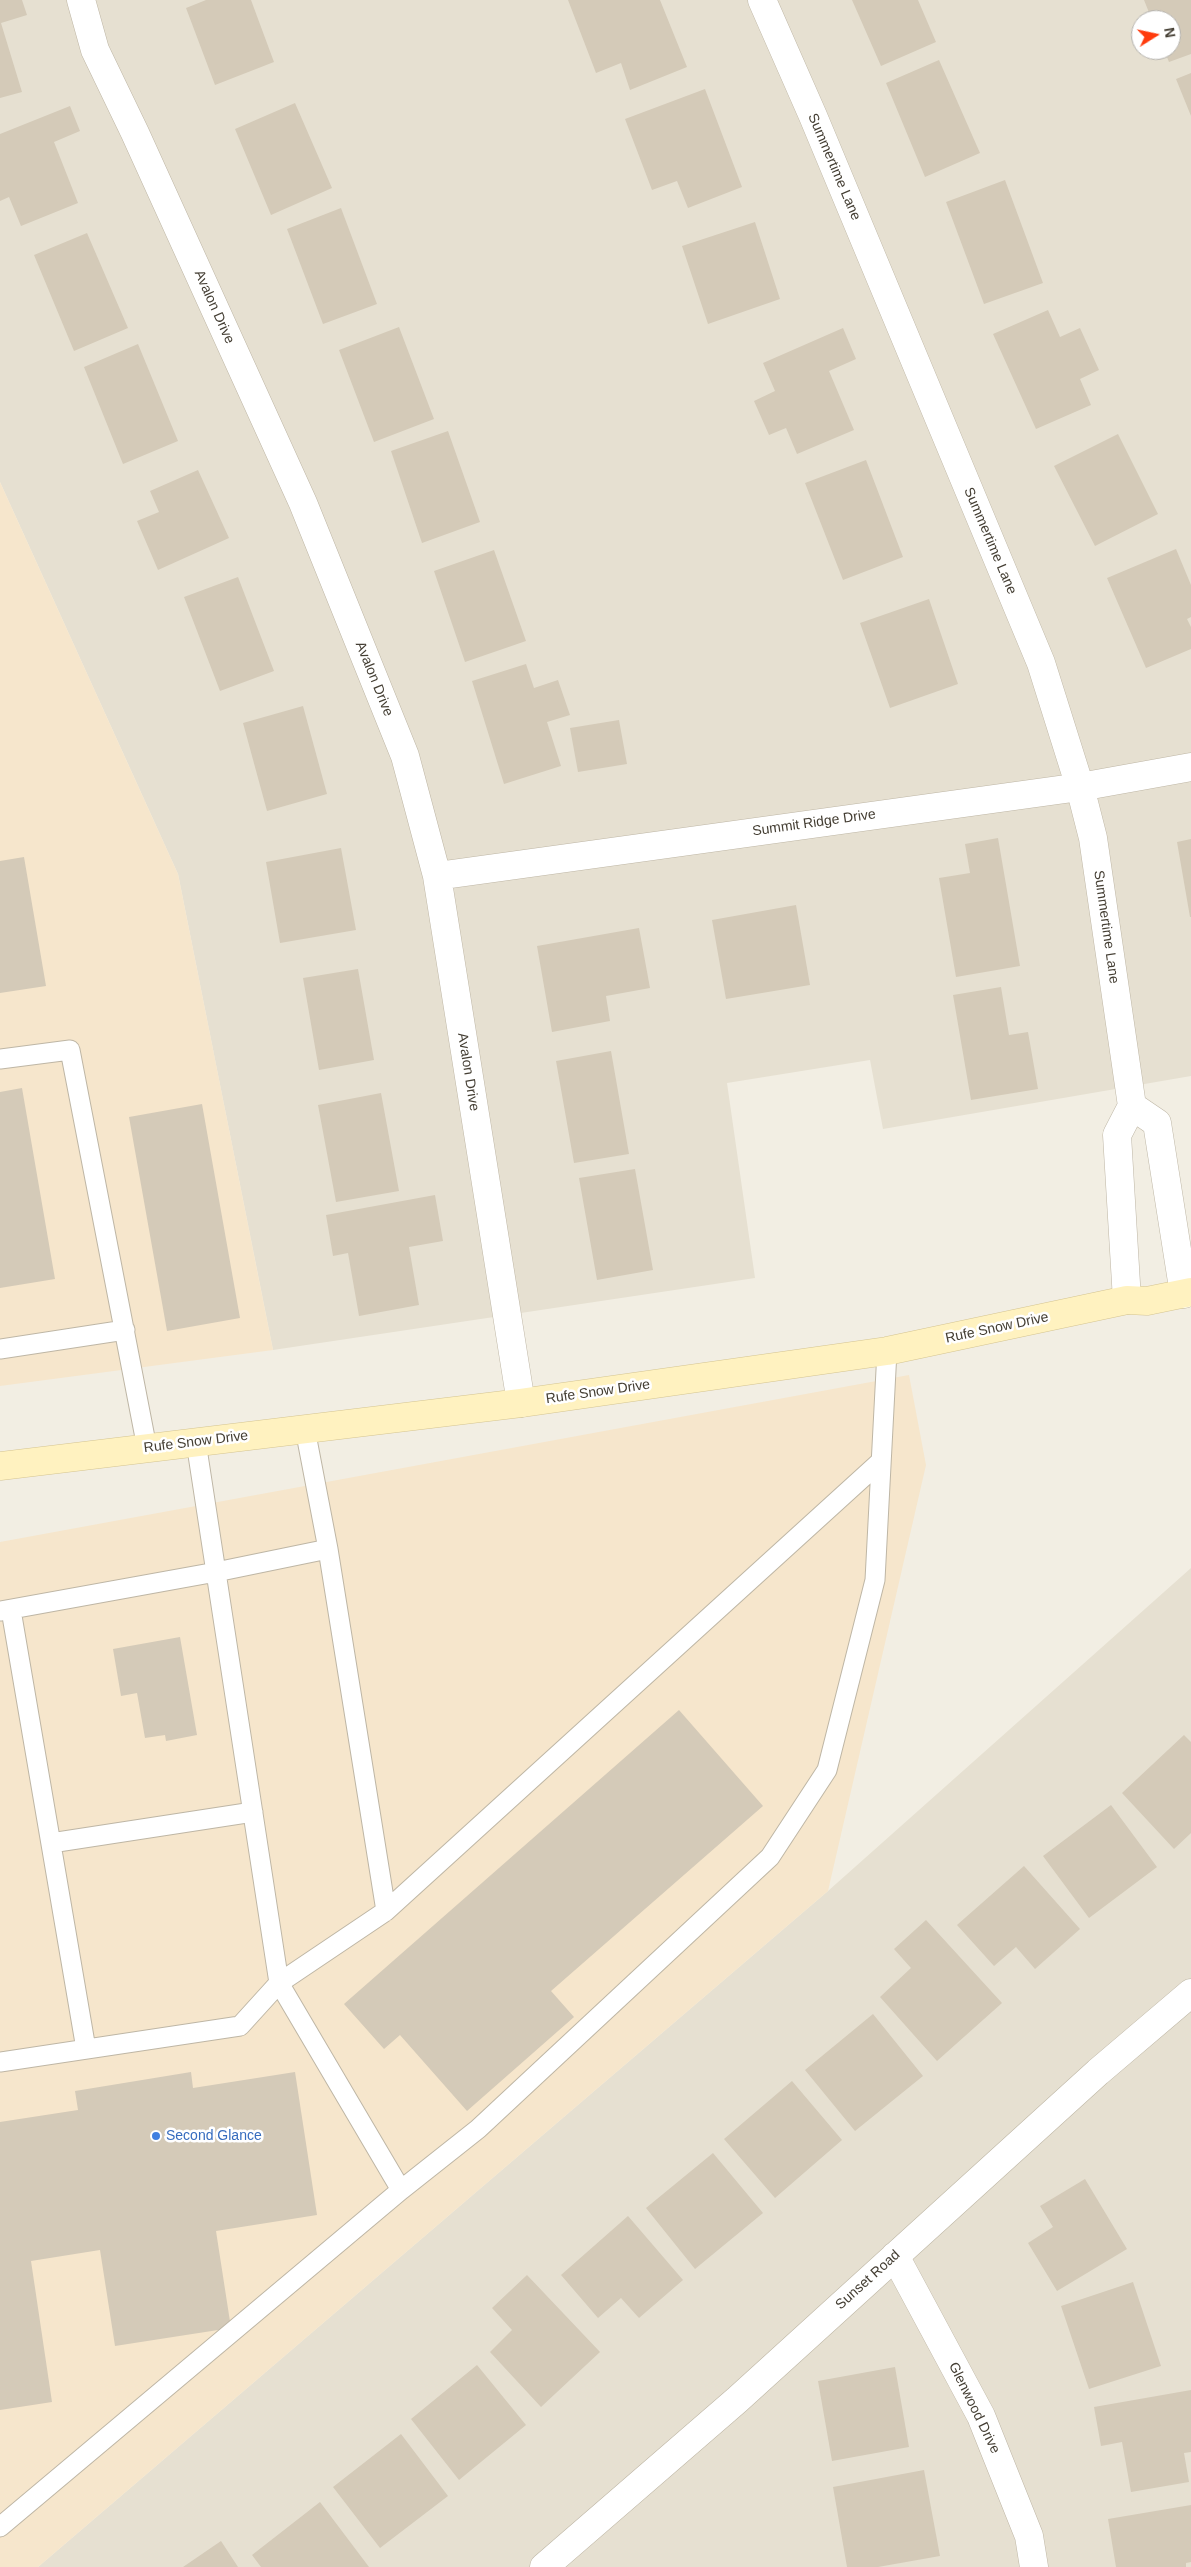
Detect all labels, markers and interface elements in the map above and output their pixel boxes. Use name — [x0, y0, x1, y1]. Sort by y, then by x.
north arrow — [1131, 10, 1181, 60]
text: N — [1161, 26, 1179, 39]
street label: Summertime Lane — [804, 111, 864, 223]
street label: Avalon Drive — [190, 267, 238, 347]
street label: Summertime Lane — [960, 485, 1020, 597]
street label: Avalon Drive — [351, 639, 397, 719]
street label: Summit Ridge Drive — [751, 806, 877, 840]
street label: Summertime Lane — [1090, 869, 1122, 985]
street label: Avalon Drive — [454, 1032, 482, 1112]
street label: Rufe Snow Drive — [944, 1309, 1050, 1347]
street label: Rufe Snow Drive — [545, 1376, 651, 1408]
street label: Rufe Snow Drive — [143, 1427, 249, 1457]
place label: Second Glance — [166, 2128, 262, 2144]
marker: Second Glance — [150, 2130, 162, 2142]
street label: Sunset Road — [832, 2247, 904, 2313]
street label: Glenwood Drive — [945, 2360, 1003, 2456]

